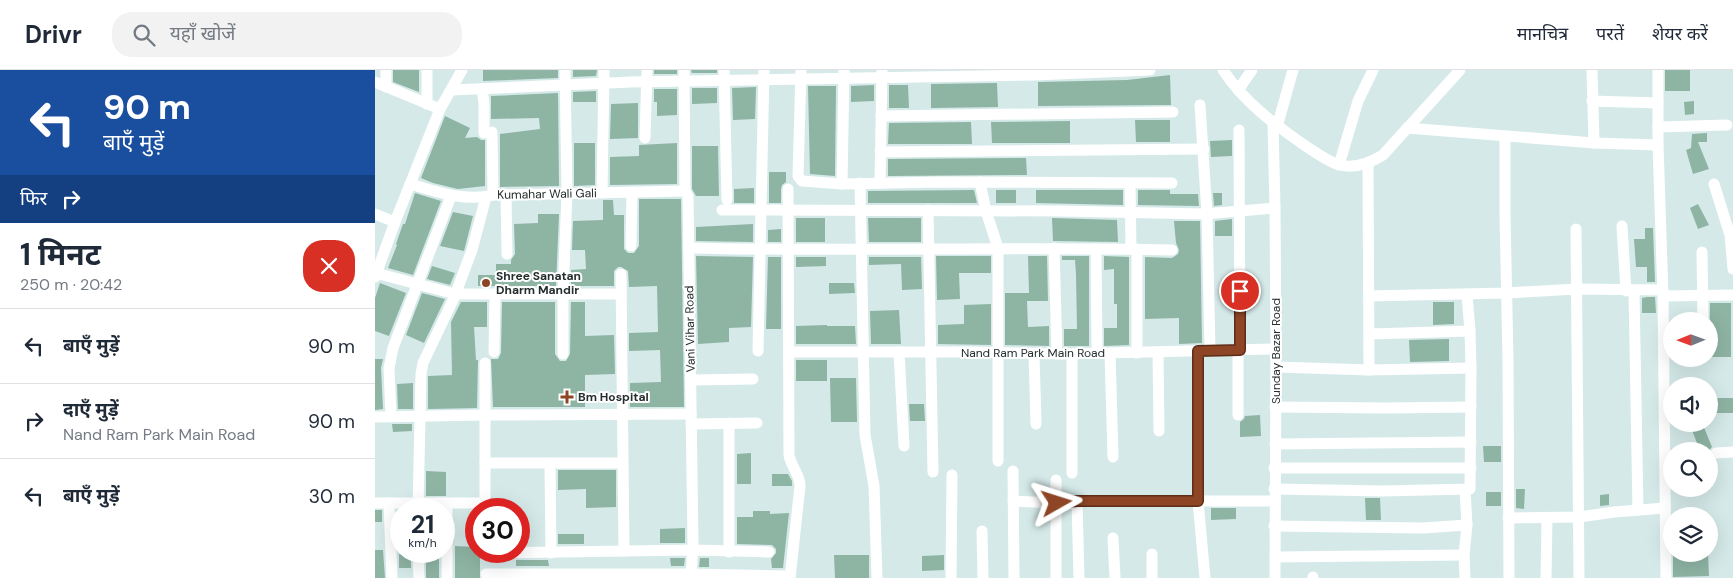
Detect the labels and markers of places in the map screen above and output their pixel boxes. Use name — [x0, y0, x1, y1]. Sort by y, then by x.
place label: Shree Sanatan Dharm Mandir — [496, 268, 581, 298]
pin — [1219, 270, 1261, 312]
marker: Shree Sanatan Dharm Mandir — [480, 277, 492, 289]
place label: Bm Hospital — [578, 389, 649, 405]
marker: Bm Hospital — [560, 390, 574, 404]

